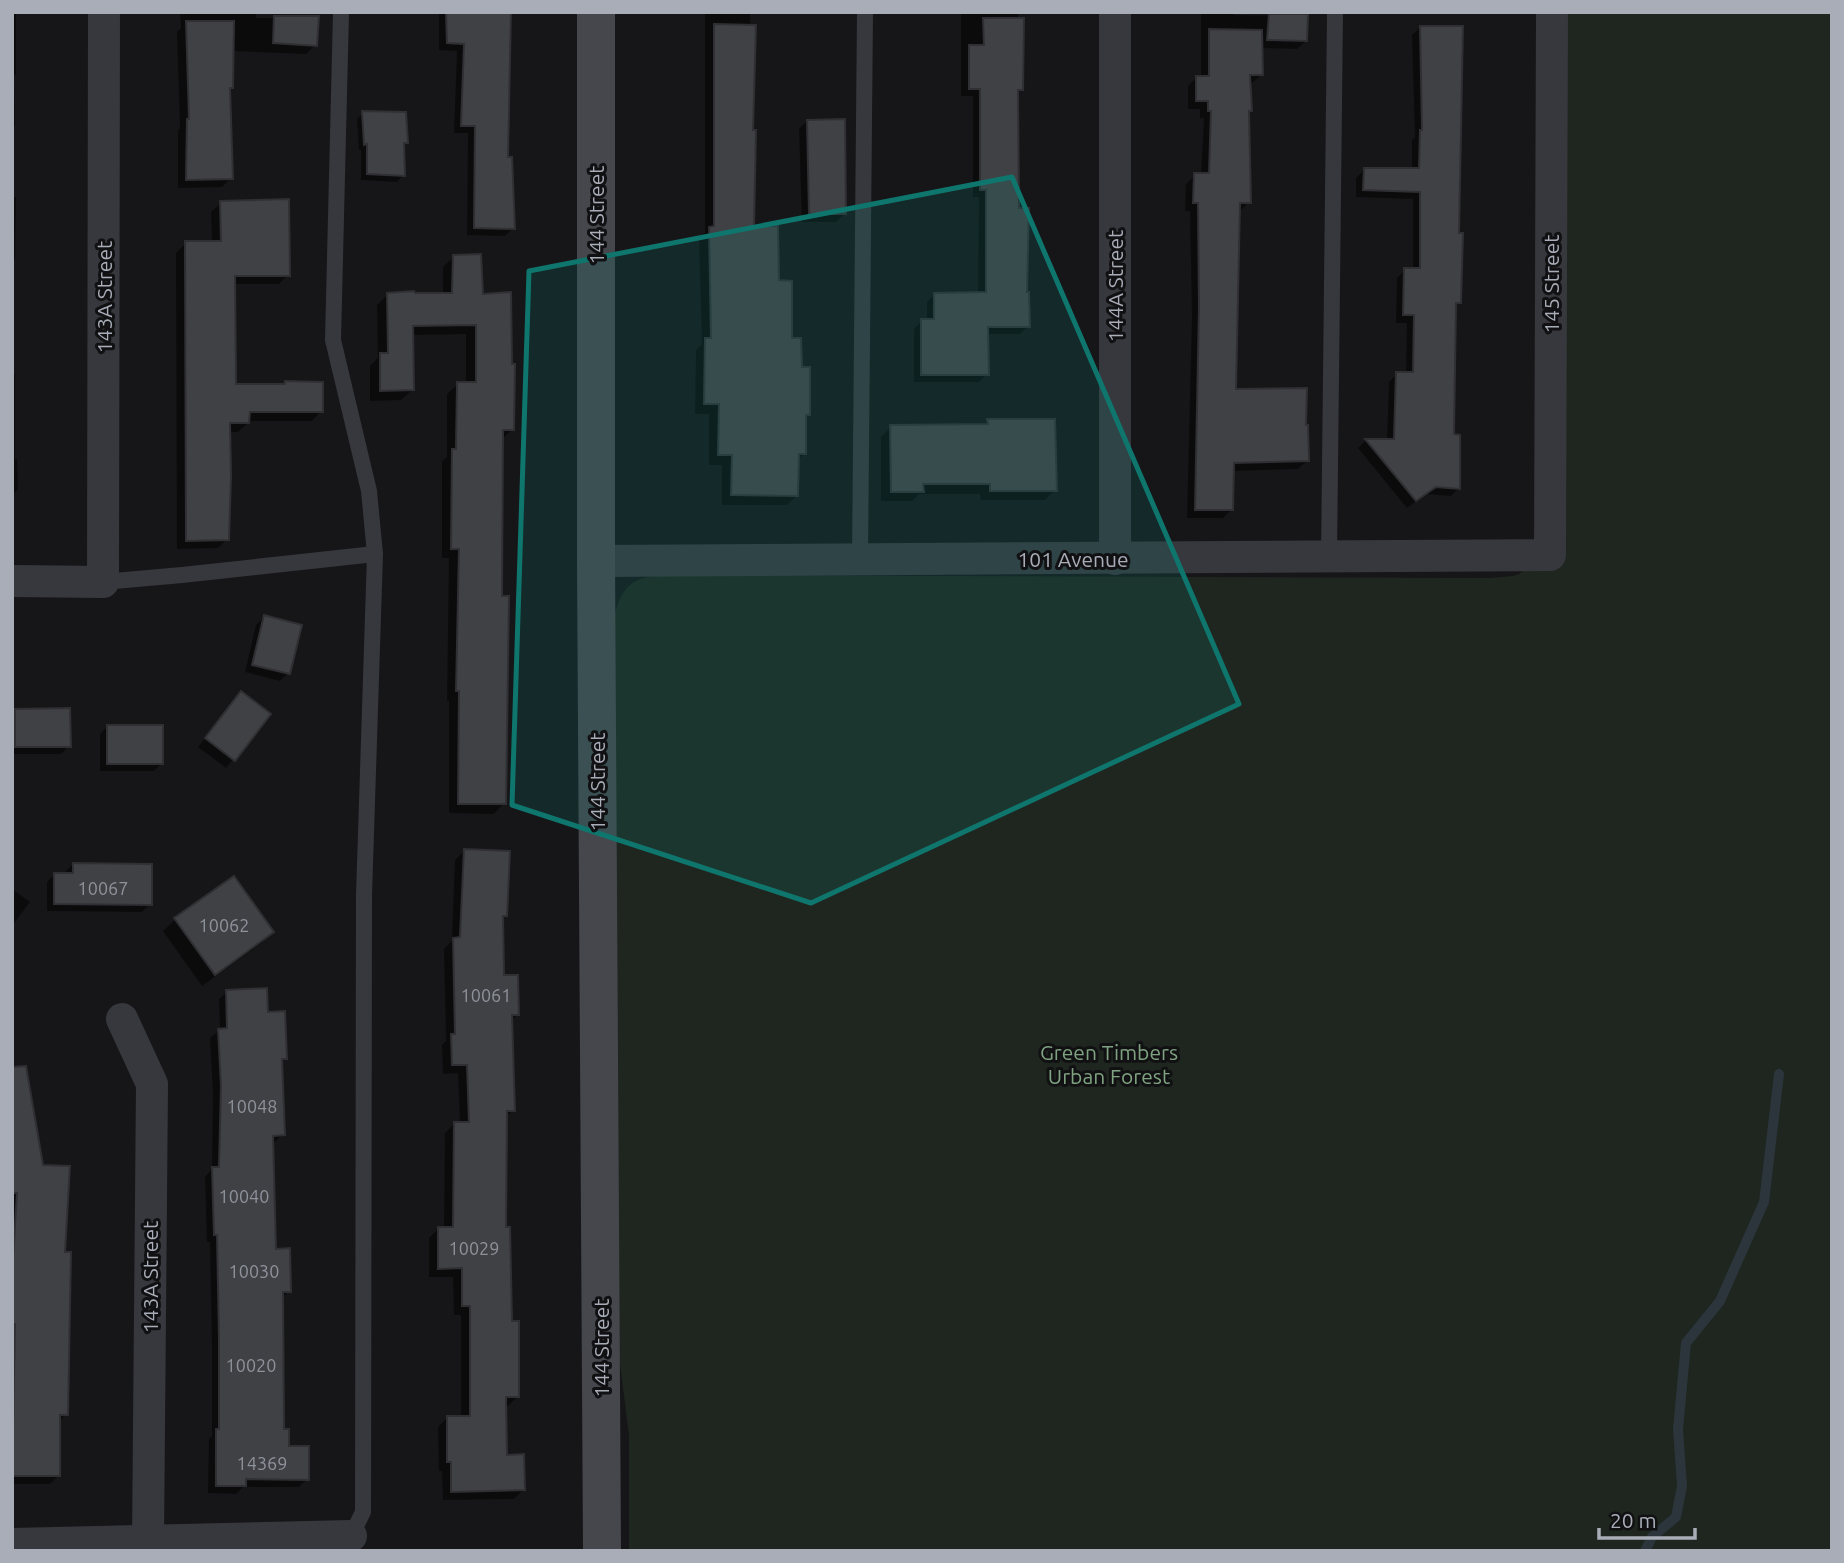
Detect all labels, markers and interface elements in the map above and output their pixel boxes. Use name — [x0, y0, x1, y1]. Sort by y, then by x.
street label: 144 Street — [584, 166, 608, 264]
street label: 144A Street — [1103, 230, 1127, 342]
street label: 145 Street — [1539, 235, 1563, 333]
street label: 143A Street — [92, 241, 116, 353]
street label: 101 Avenue — [1017, 547, 1129, 571]
street label: 144 Street — [585, 733, 609, 831]
house number: 10067 — [78, 878, 128, 898]
house number: 10062 — [199, 915, 249, 935]
house number: 10061 — [461, 985, 511, 1005]
park label: Green Timbers Urban Forest — [1040, 1040, 1178, 1088]
house number: 10048 — [227, 1096, 277, 1116]
house number: 10040 — [219, 1186, 269, 1206]
street label: 143A Street — [138, 1221, 162, 1333]
house number: 10029 — [449, 1238, 499, 1258]
house number: 10030 — [229, 1261, 279, 1281]
street label: 144 Street — [589, 1299, 613, 1397]
house number: 10020 — [226, 1355, 276, 1375]
house number: 14369 — [237, 1453, 287, 1473]
scale bar — [1599, 1496, 1695, 1540]
text: 20 m — [1610, 1508, 1657, 1532]

